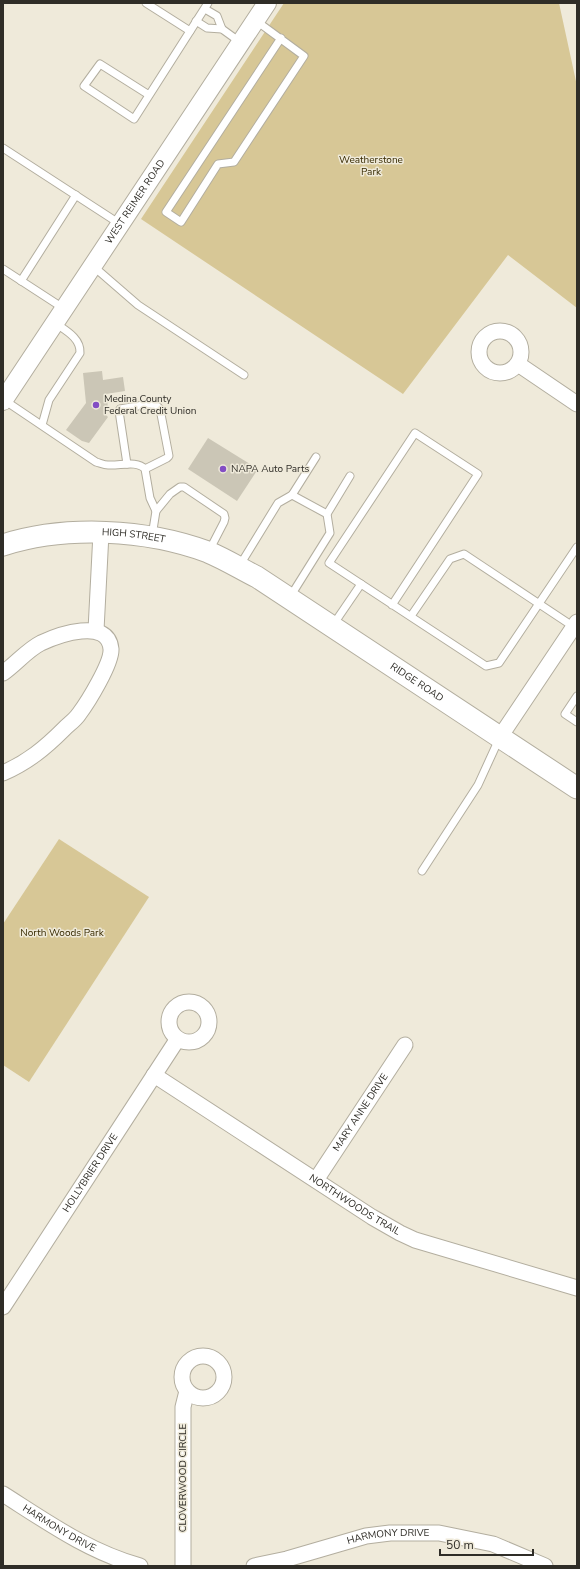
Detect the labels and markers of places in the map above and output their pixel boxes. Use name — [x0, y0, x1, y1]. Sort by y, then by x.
place label: Medina County Federal Credit Union — [104, 392, 196, 418]
marker: Medina County Federal Credit Union — [91, 400, 101, 410]
place label: NAPA Auto Parts — [231, 462, 309, 476]
marker: NAPA Auto Parts — [218, 464, 228, 474]

